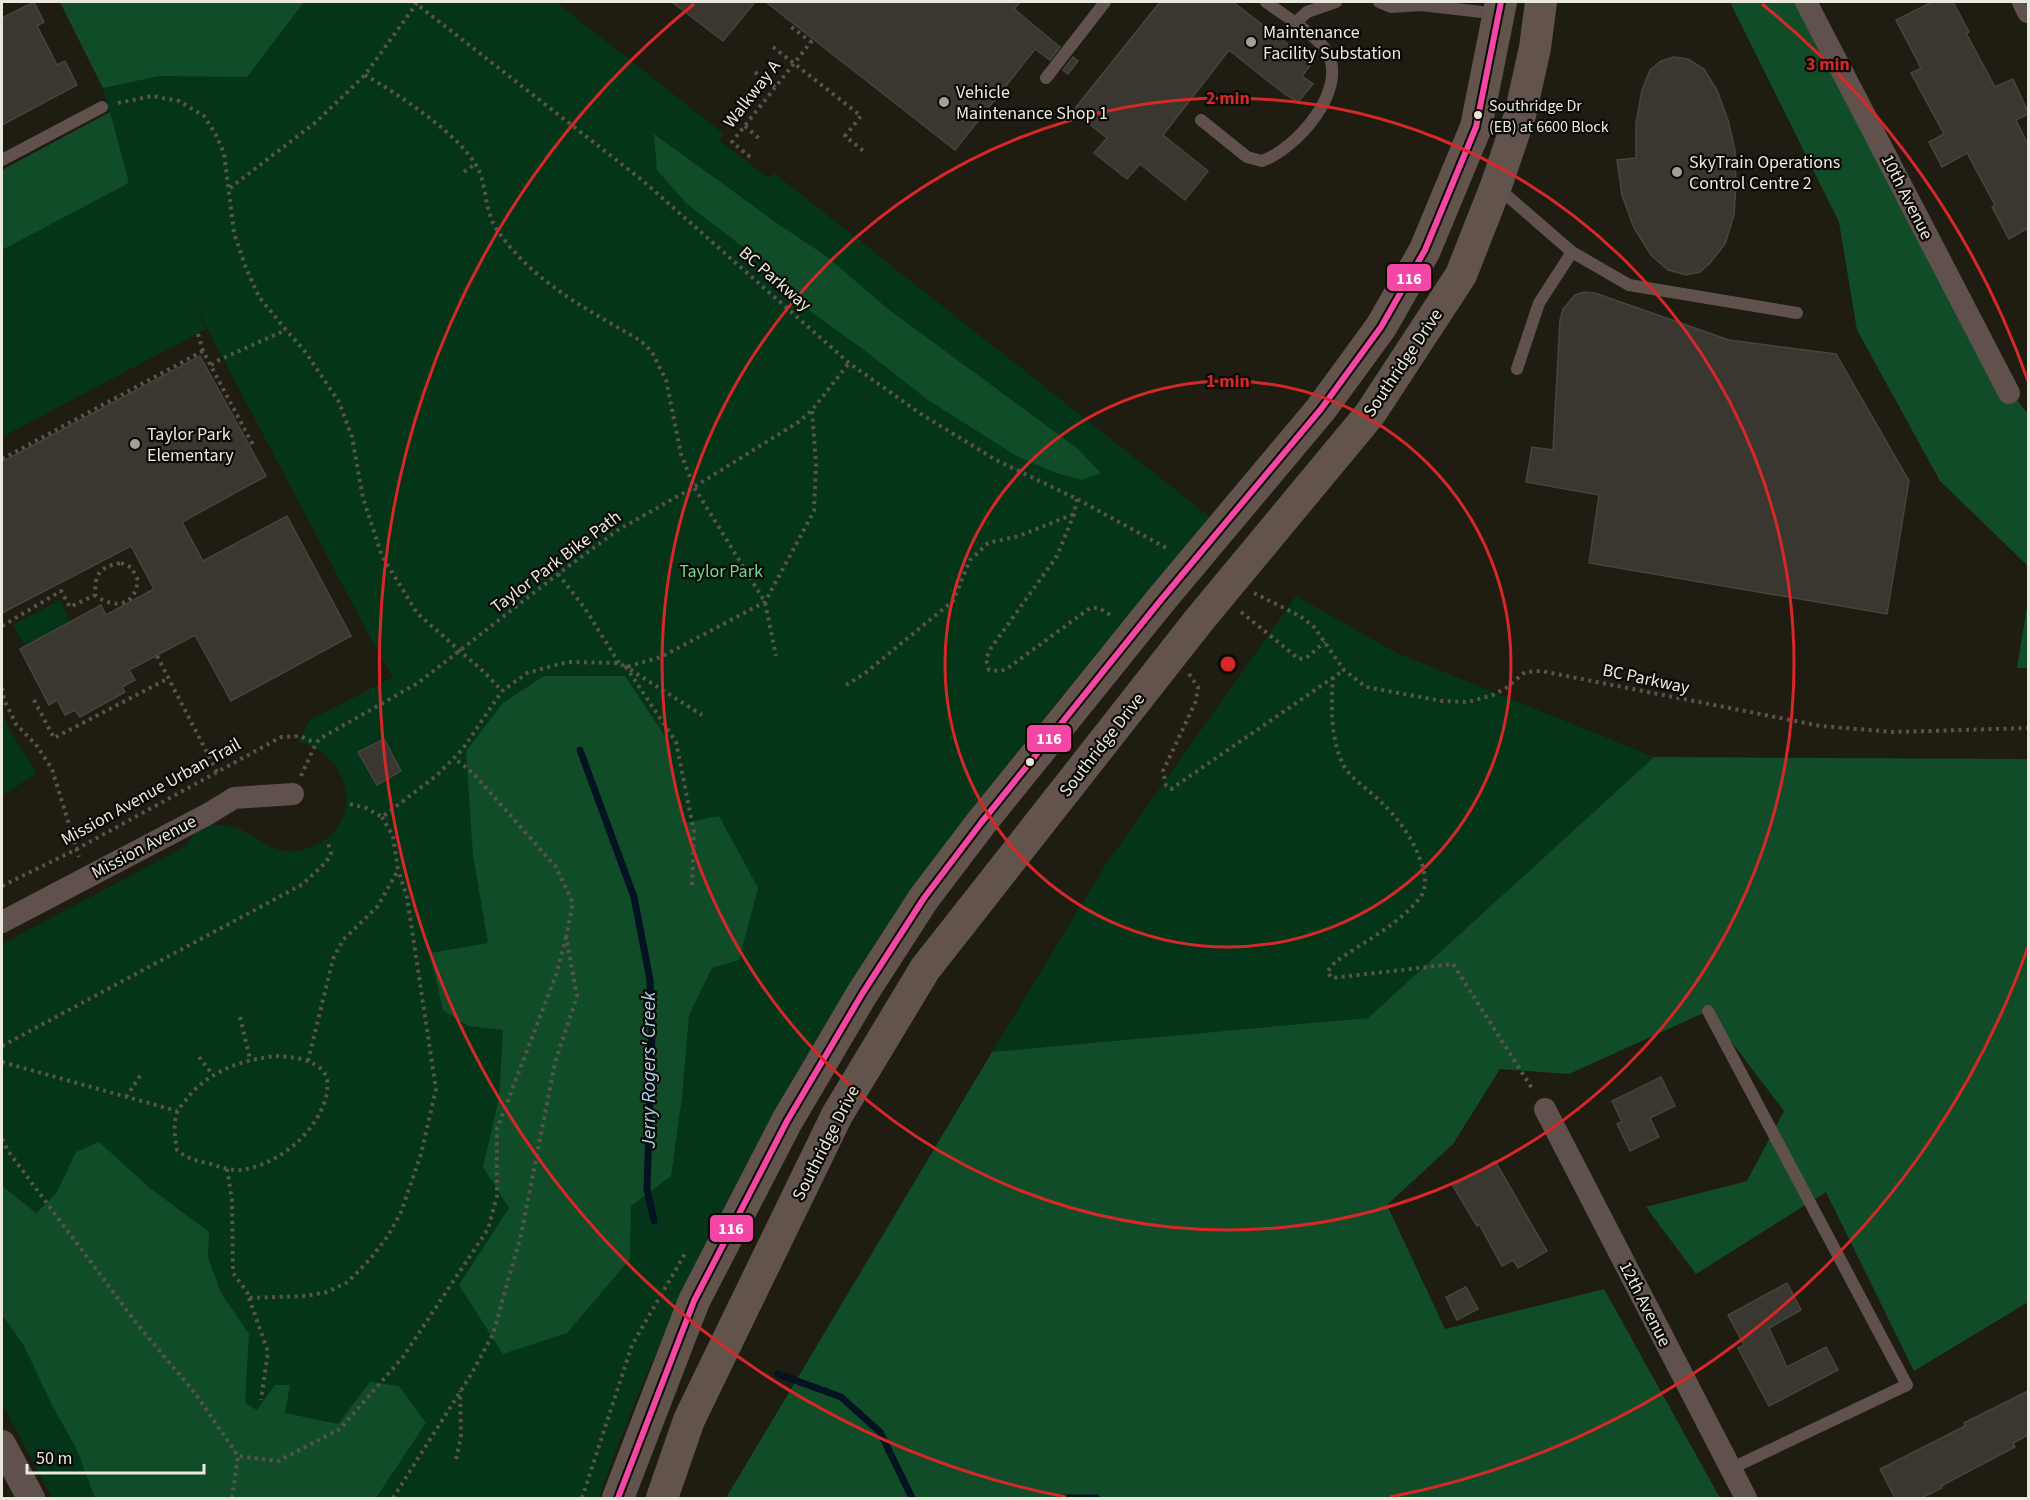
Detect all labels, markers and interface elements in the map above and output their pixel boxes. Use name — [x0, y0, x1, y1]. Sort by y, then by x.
place label: Maintenance Facility Substation — [1263, 20, 1401, 66]
marker: Maintenance Facility Substation — [1244, 35, 1258, 49]
text: 3 min — [1806, 52, 1850, 77]
street label: Walkway A — [718, 55, 787, 133]
place label: Vehicle Maintenance Shop 1 — [956, 80, 1108, 126]
text: 2 min — [1206, 86, 1250, 111]
marker: Vehicle Maintenance Shop 1 — [937, 95, 951, 109]
place label: Southridge Dr (EB) at 6600 Block — [1489, 95, 1609, 138]
marker: Southridge Dr (EB) at 6600 Block — [1472, 109, 1484, 121]
place label: SkyTrain Operations Control Centre 2 — [1689, 150, 1840, 196]
street label: 10th Avenue — [1875, 150, 1939, 244]
marker: SkyTrain Operations Control Centre 2 — [1670, 165, 1684, 179]
street label: BC Parkway — [733, 241, 817, 318]
line badge: 116 — [1386, 263, 1432, 292]
text: 116 — [1396, 268, 1422, 290]
street label: Southridge Drive — [1357, 304, 1449, 422]
text: 1 min — [1206, 369, 1250, 394]
place label: Taylor Park Elementary — [147, 422, 234, 468]
marker: Taylor Park Elementary — [128, 437, 142, 451]
street label: Taylor Park Bike Path — [486, 505, 626, 619]
park label: Taylor Park — [679, 559, 763, 584]
centre of rings — [1218, 654, 1238, 674]
street label: BC Parkway — [1600, 658, 1692, 701]
street label: Southridge Drive — [1053, 688, 1151, 802]
line badge: 116 — [1026, 724, 1072, 753]
text: 116 — [1036, 728, 1062, 750]
street label: Mission Avenue Urban Trail — [57, 734, 245, 850]
unlabelled marker — [1024, 756, 1036, 768]
street label: Mission Avenue — [88, 810, 200, 884]
water label: Jerry Rogers' Creek — [635, 991, 663, 1149]
street label: Southridge Drive — [786, 1081, 866, 1205]
line badge: 116 — [709, 1214, 754, 1243]
text: 116 — [718, 1218, 744, 1240]
street label: 12th Avenue — [1613, 1257, 1677, 1351]
scale bar — [27, 1437, 204, 1475]
text: 50 m — [36, 1446, 72, 1471]

